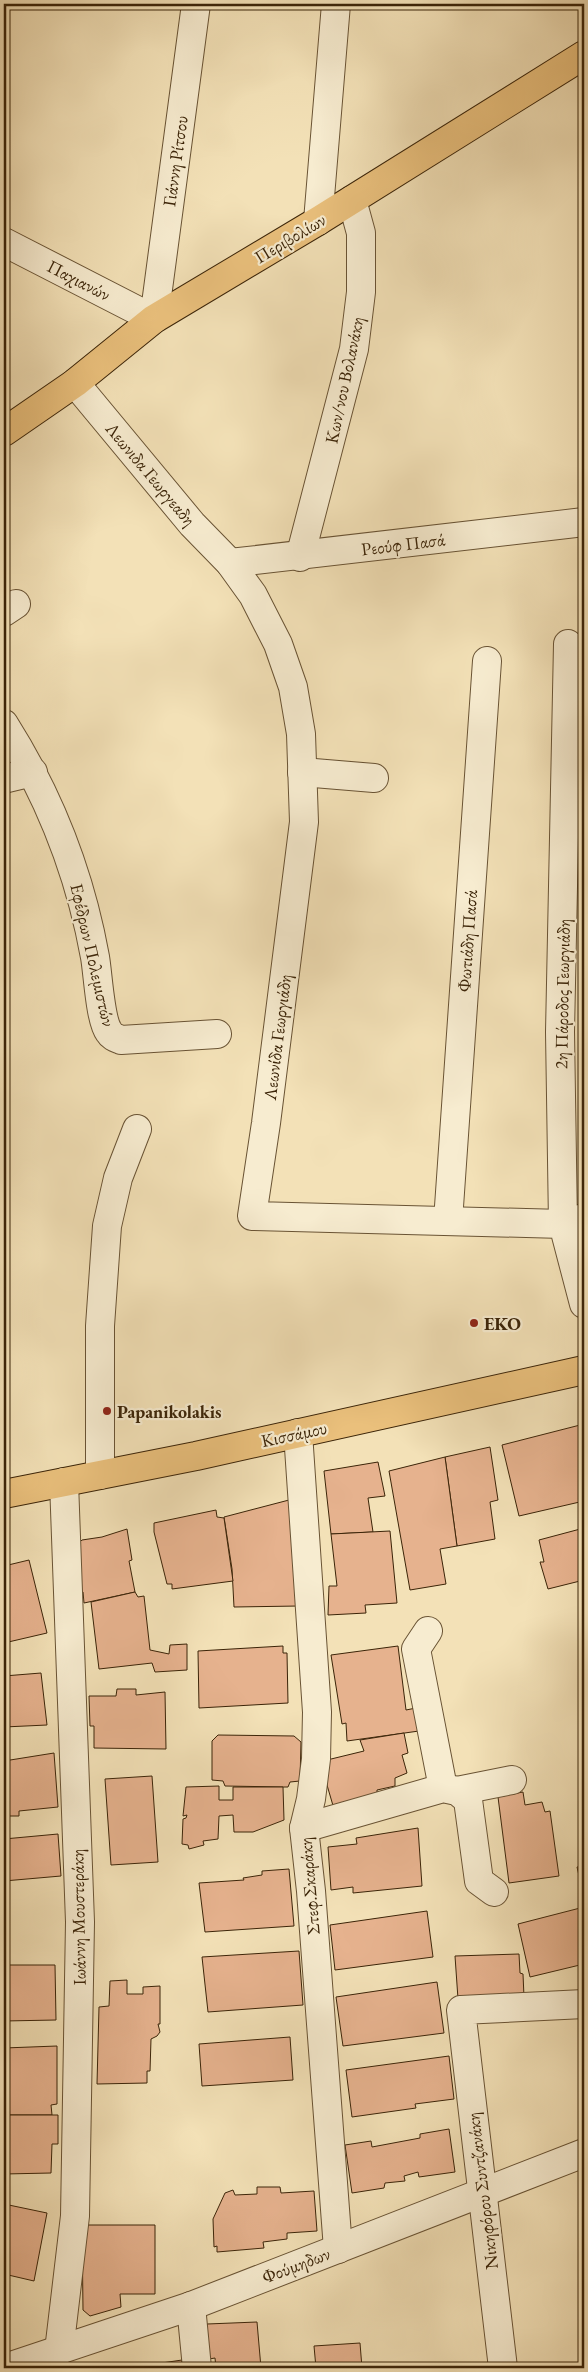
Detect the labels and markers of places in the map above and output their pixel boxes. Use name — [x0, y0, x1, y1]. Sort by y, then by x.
place label: EKO — [484, 1312, 521, 1335]
marker: EKO — [468, 1317, 480, 1329]
place label: Papanikolakis — [117, 1400, 221, 1423]
marker: Papanikolakis — [101, 1405, 113, 1417]

